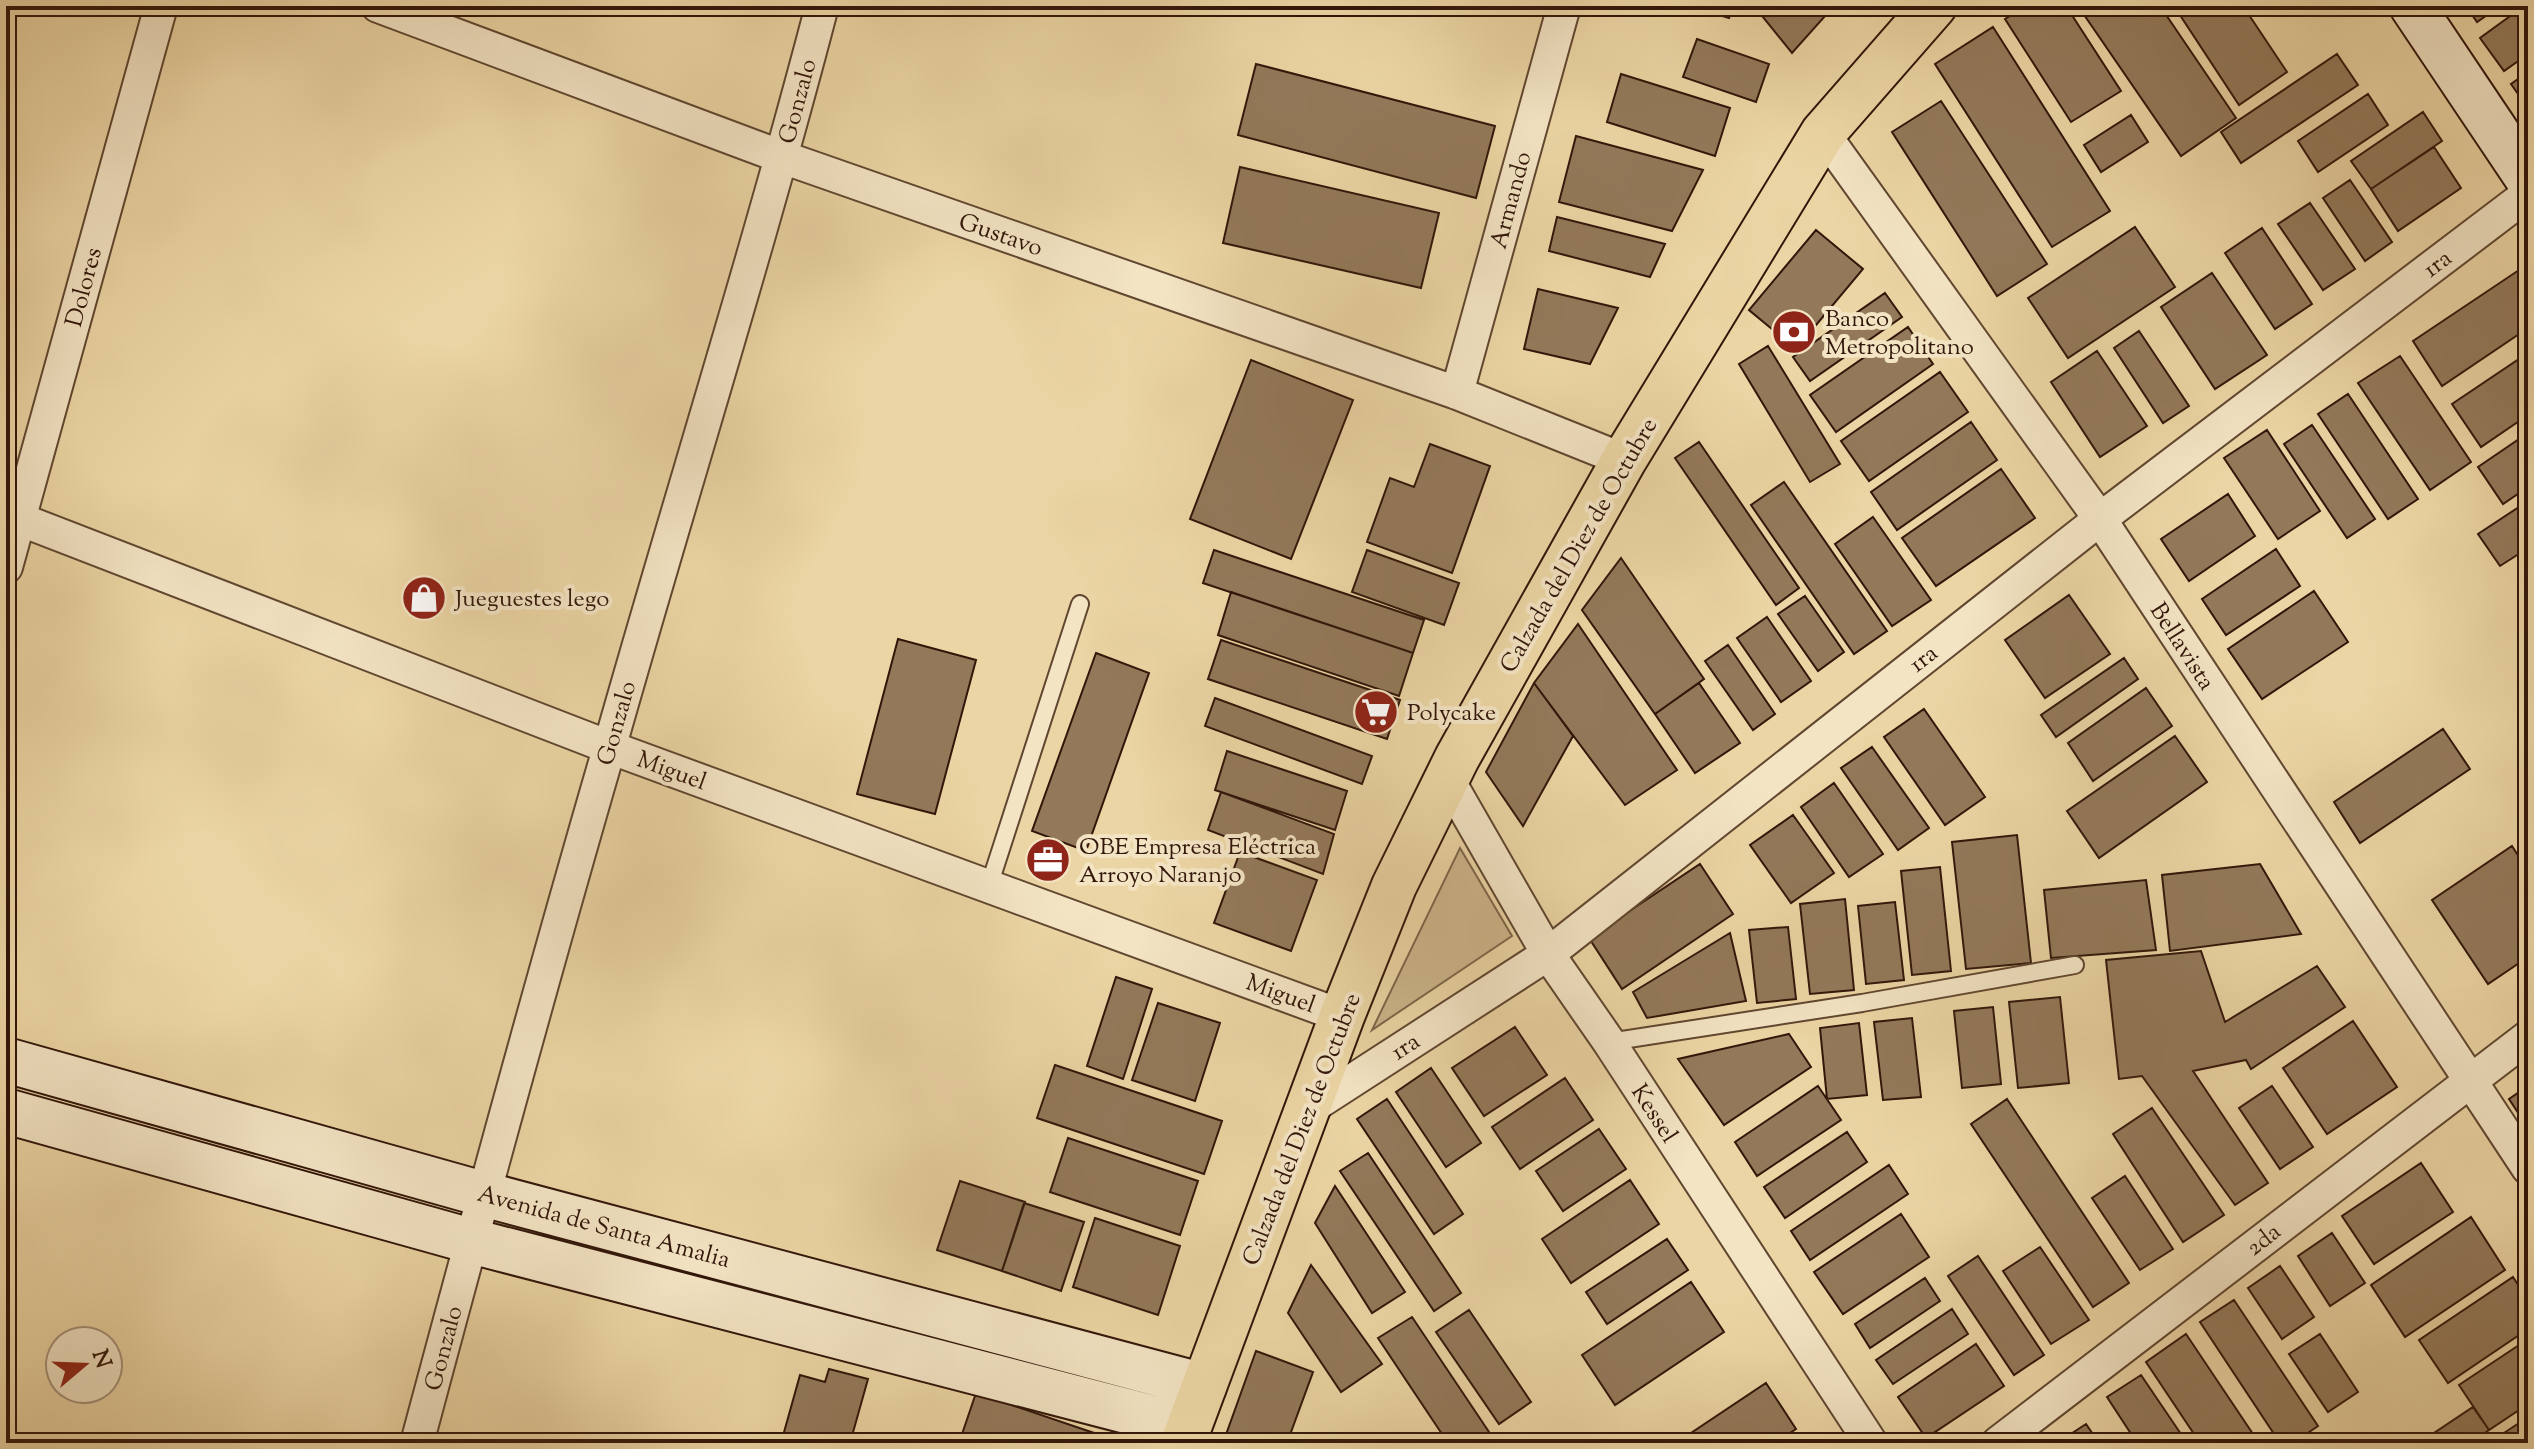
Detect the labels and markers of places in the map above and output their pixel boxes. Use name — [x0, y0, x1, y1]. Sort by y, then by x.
place label: Banco Metropolitano — [1825, 303, 1974, 365]
bank icon: Banco Metropolitano — [1770, 308, 1818, 356]
shop icon: Jueguestes lego — [400, 574, 448, 622]
place label: Jueguestes lego — [453, 583, 609, 617]
supermarket icon: Polycake — [1352, 688, 1400, 736]
place label: Polycake — [1407, 697, 1496, 731]
place label: OBE Empresa Eléctrica Arroyo Naranjo — [1079, 831, 1316, 893]
office icon: OBE Empresa Eléctrica Arroyo Naranjo — [1024, 836, 1072, 884]

